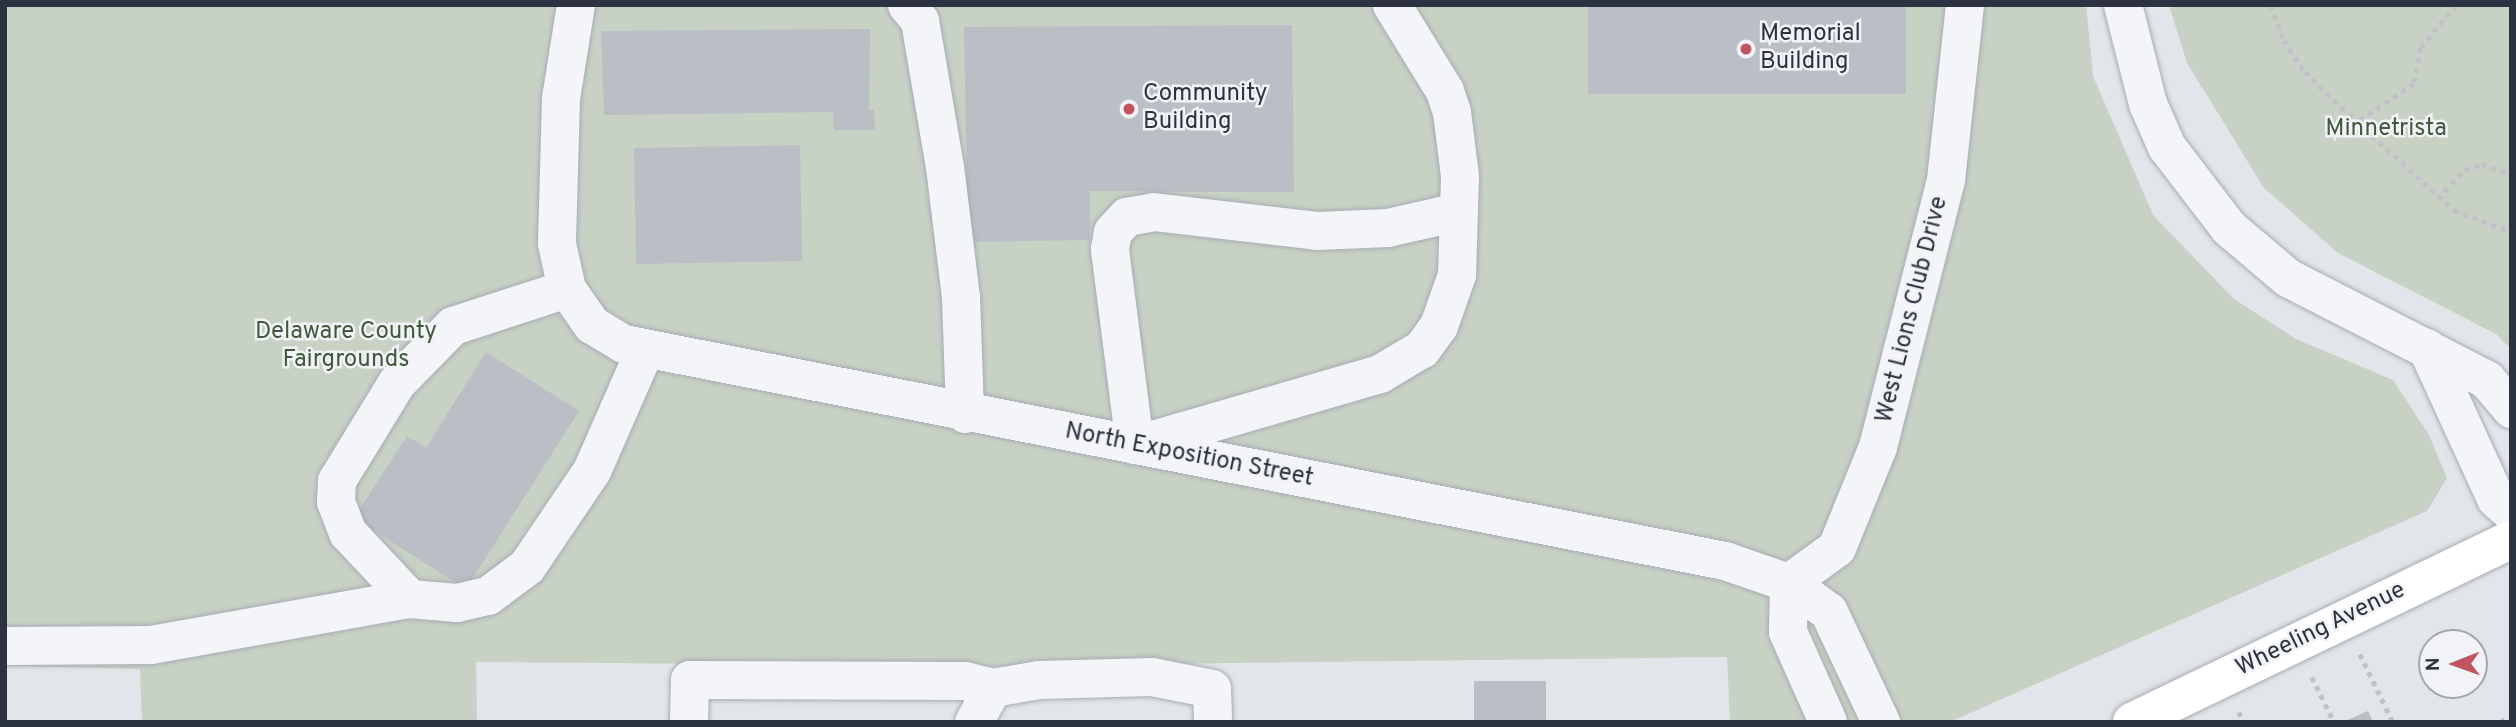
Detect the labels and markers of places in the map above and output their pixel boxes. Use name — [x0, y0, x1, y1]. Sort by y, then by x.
place label: Memorial Building — [1760, 21, 1861, 77]
marker: Memorial Building — [1738, 41, 1754, 57]
place label: Community Building — [1143, 81, 1268, 137]
marker: Community Building — [1121, 101, 1137, 117]

